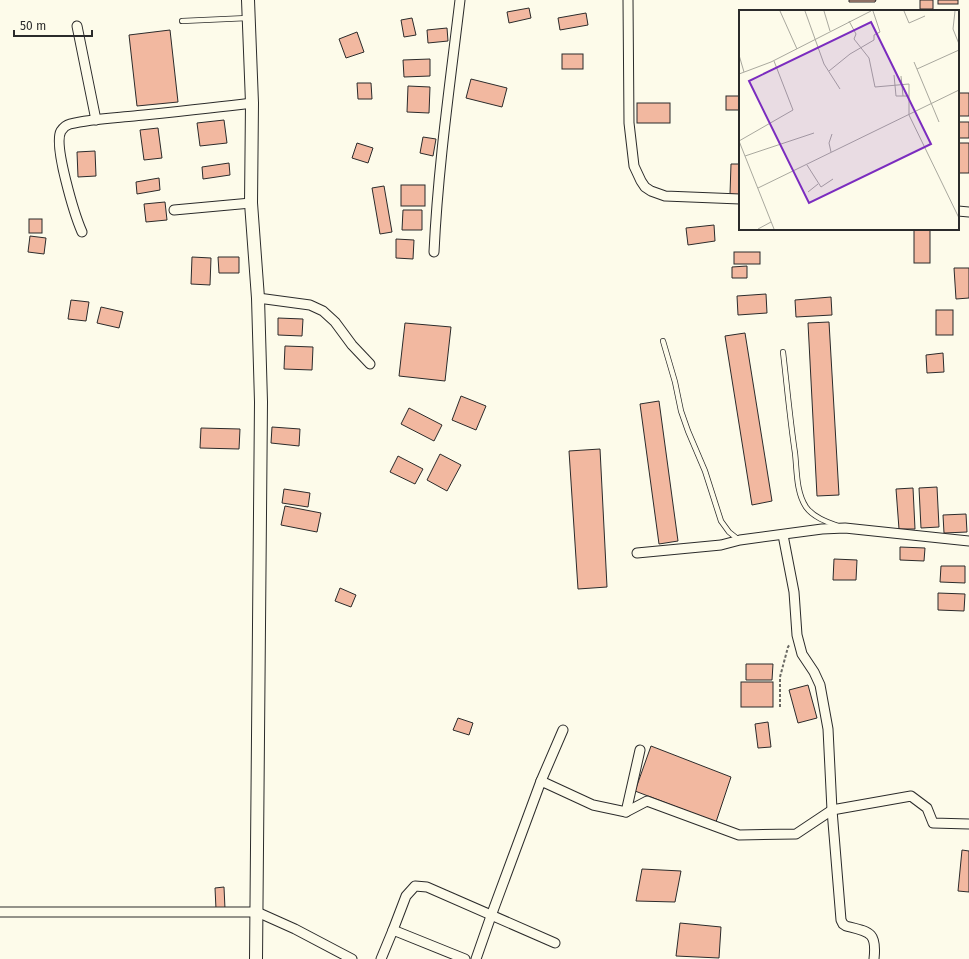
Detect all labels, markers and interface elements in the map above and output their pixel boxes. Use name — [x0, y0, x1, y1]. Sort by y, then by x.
inset map — [739, 10, 959, 230]
scale bar — [14, 12, 92, 38]
text: 50 m — [20, 19, 46, 33]

